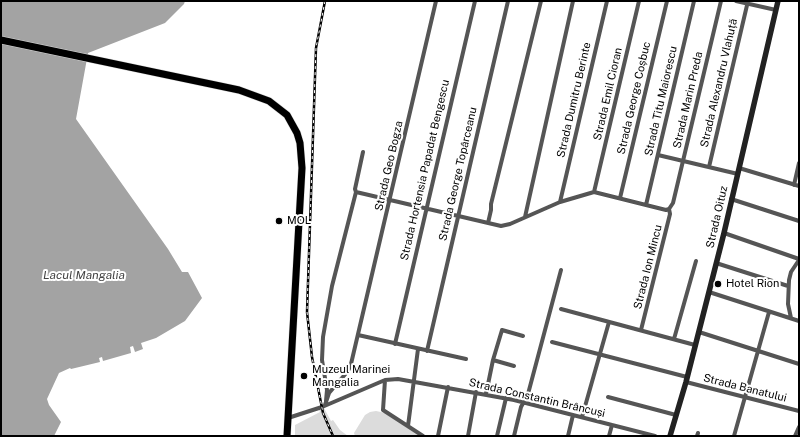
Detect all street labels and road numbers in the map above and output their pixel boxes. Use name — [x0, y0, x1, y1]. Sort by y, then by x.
street label: Strada Alexandru Vlahuță — [698, 17, 740, 149]
street label: Strada George Coșbuc — [615, 40, 653, 156]
street label: Strada Dumitru Berinte — [554, 41, 594, 159]
street label: Strada Titu Maiorescu — [642, 45, 680, 157]
street label: Strada Emil Cioran — [591, 46, 625, 142]
street label: Strada Marin Preda — [670, 50, 706, 150]
street label: Strada Hortensia Papadat Bengescu — [398, 78, 452, 262]
street label: Strada George Topârceanu — [436, 106, 480, 242]
street label: Strada Geo Bogza — [372, 120, 406, 212]
street label: Strada Oituz — [703, 185, 731, 249]
street label: Strada Ion Mincu — [631, 223, 665, 311]
street label: Strada Banatului — [702, 371, 788, 405]
street label: Strada Constantin Brâncuși — [468, 376, 606, 420]

